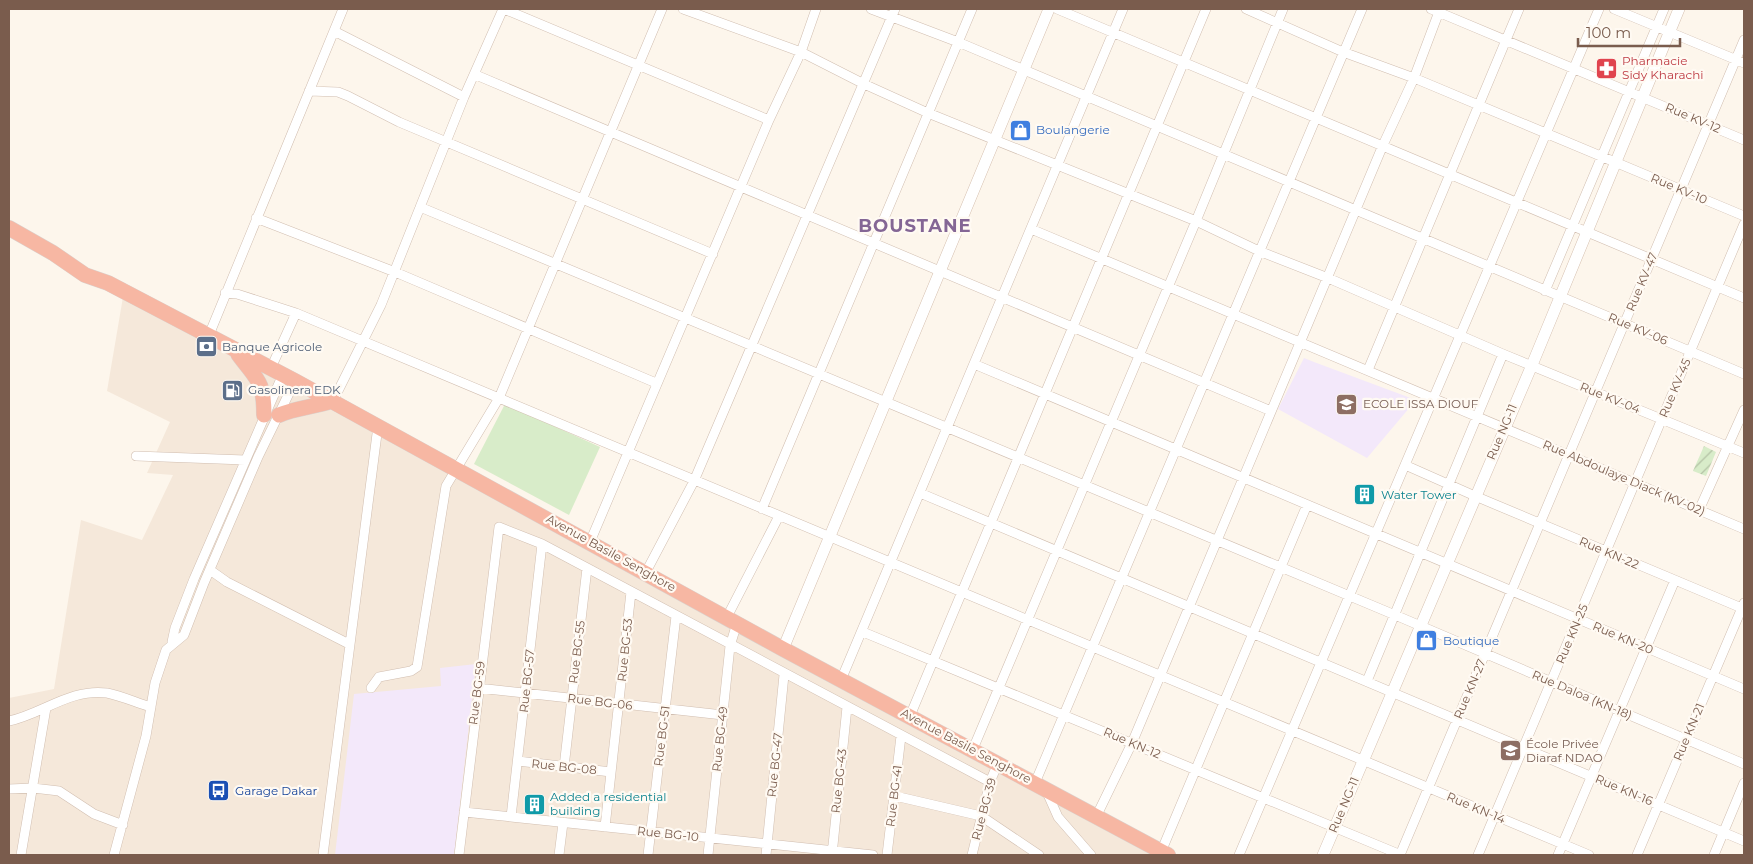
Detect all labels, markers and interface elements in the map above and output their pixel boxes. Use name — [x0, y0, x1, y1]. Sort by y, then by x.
scale bar — [1578, 15, 1680, 47]
text: 100 m — [1586, 23, 1631, 42]
place label: Pharmacie Sidy Kharachi — [1622, 53, 1703, 82]
pharmacy icon: Pharmacie Sidy Kharachi — [1594, 56, 1618, 80]
street label: Rue KV-12 — [1663, 99, 1723, 136]
shop icon: Boulangerie — [1008, 118, 1032, 142]
place label: Boulangerie — [1036, 122, 1110, 137]
street label: Rue KV-10 — [1649, 170, 1710, 207]
district label: BOUSTANE — [858, 215, 972, 237]
street label: Rue KV-47 — [1622, 250, 1661, 313]
street label: Rue KV-06 — [1606, 309, 1670, 348]
bank icon: Banque Agricole — [194, 335, 218, 359]
place label: Banque Agricole — [222, 339, 322, 354]
street label: Rue KV-45 — [1655, 356, 1694, 420]
fuel station icon: Gasolinera EDK — [220, 378, 244, 402]
street label: Rue KV-04 — [1578, 379, 1643, 416]
place label: Gasolinera EDK — [248, 382, 341, 397]
school or university icon: ECOLE ISSA DIOUF — [1335, 392, 1359, 416]
place label: ECOLE ISSA DIOUF — [1363, 396, 1479, 411]
street label: Rue NG-11 — [1483, 402, 1520, 462]
street label: Rue Abdoulaye Diack (KV-02) — [1541, 436, 1708, 519]
building icon: Water Tower — [1353, 483, 1377, 507]
place label: Water Tower — [1381, 487, 1457, 502]
street label: Avenue Basile Senghore — [544, 511, 679, 594]
street label: Rue KN-22 — [1577, 533, 1642, 572]
street label: Rue KN-25 — [1552, 601, 1591, 666]
street label: Rue BG-53 — [614, 617, 635, 682]
street label: Rue KN-20 — [1591, 618, 1656, 657]
street label: Rue BG-55 — [565, 619, 588, 684]
shop icon: Boutique — [1415, 629, 1439, 653]
place label: Boutique — [1443, 633, 1499, 648]
street label: Rue BG-57 — [516, 648, 537, 713]
street label: Rue KN-27 — [1450, 657, 1489, 721]
street label: Rue BG-59 — [465, 660, 488, 726]
street label: Rue Daloa (KN-18) — [1530, 667, 1635, 722]
street label: Rue BG-06 — [567, 690, 633, 713]
street label: Rue KN-21 — [1670, 701, 1707, 763]
street label: Rue BG-51 — [650, 705, 673, 767]
street label: Avenue Basile Senghore — [898, 705, 1034, 786]
street label: Rue BG-49 — [709, 706, 730, 772]
street label: Rue KN-12 — [1101, 724, 1163, 761]
street label: Rue BG-47 — [764, 732, 785, 798]
place label: École Privée Diaraf NDAO — [1526, 736, 1603, 765]
school or university icon: École Privée Diaraf NDAO — [1498, 739, 1522, 763]
street label: Rue BG-43 — [828, 748, 849, 814]
street label: Rue BG-08 — [531, 756, 598, 777]
street label: Rue BG-41 — [882, 764, 905, 828]
street label: Rue KN-16 — [1593, 771, 1655, 808]
street label: Rue NG-11 — [1325, 775, 1362, 835]
street label: Rue BG-39 — [968, 776, 999, 842]
bus stop icon: Garage Dakar — [207, 779, 231, 803]
place label: Garage Dakar — [235, 783, 318, 798]
place label: Added a residential building — [550, 789, 666, 818]
street label: Rue KN-14 — [1445, 789, 1508, 827]
building icon: Added a residential building — [522, 792, 546, 816]
street label: Rue BG-10 — [636, 823, 700, 844]

